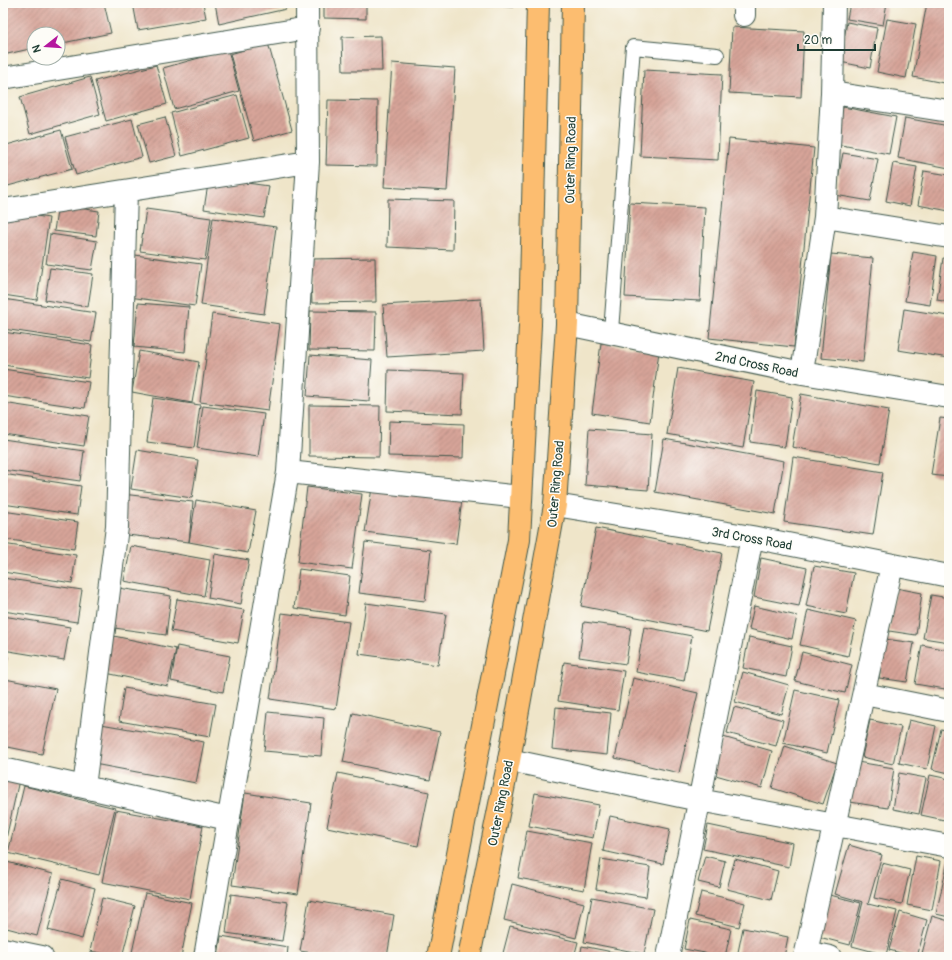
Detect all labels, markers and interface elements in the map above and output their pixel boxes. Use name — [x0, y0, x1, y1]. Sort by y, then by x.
north arrow — [26, 26, 66, 66]
scale bar — [798, 26, 875, 52]
text: 20 m — [804, 33, 833, 48]
text: N — [29, 43, 44, 54]
street label: Outer Ring Road — [562, 116, 580, 204]
street label: 2nd Cross Road — [714, 348, 800, 382]
street label: Outer Ring Road — [544, 440, 568, 528]
street label: 3rd Cross Road — [710, 524, 793, 554]
street label: Outer Ring Road — [485, 759, 517, 848]

